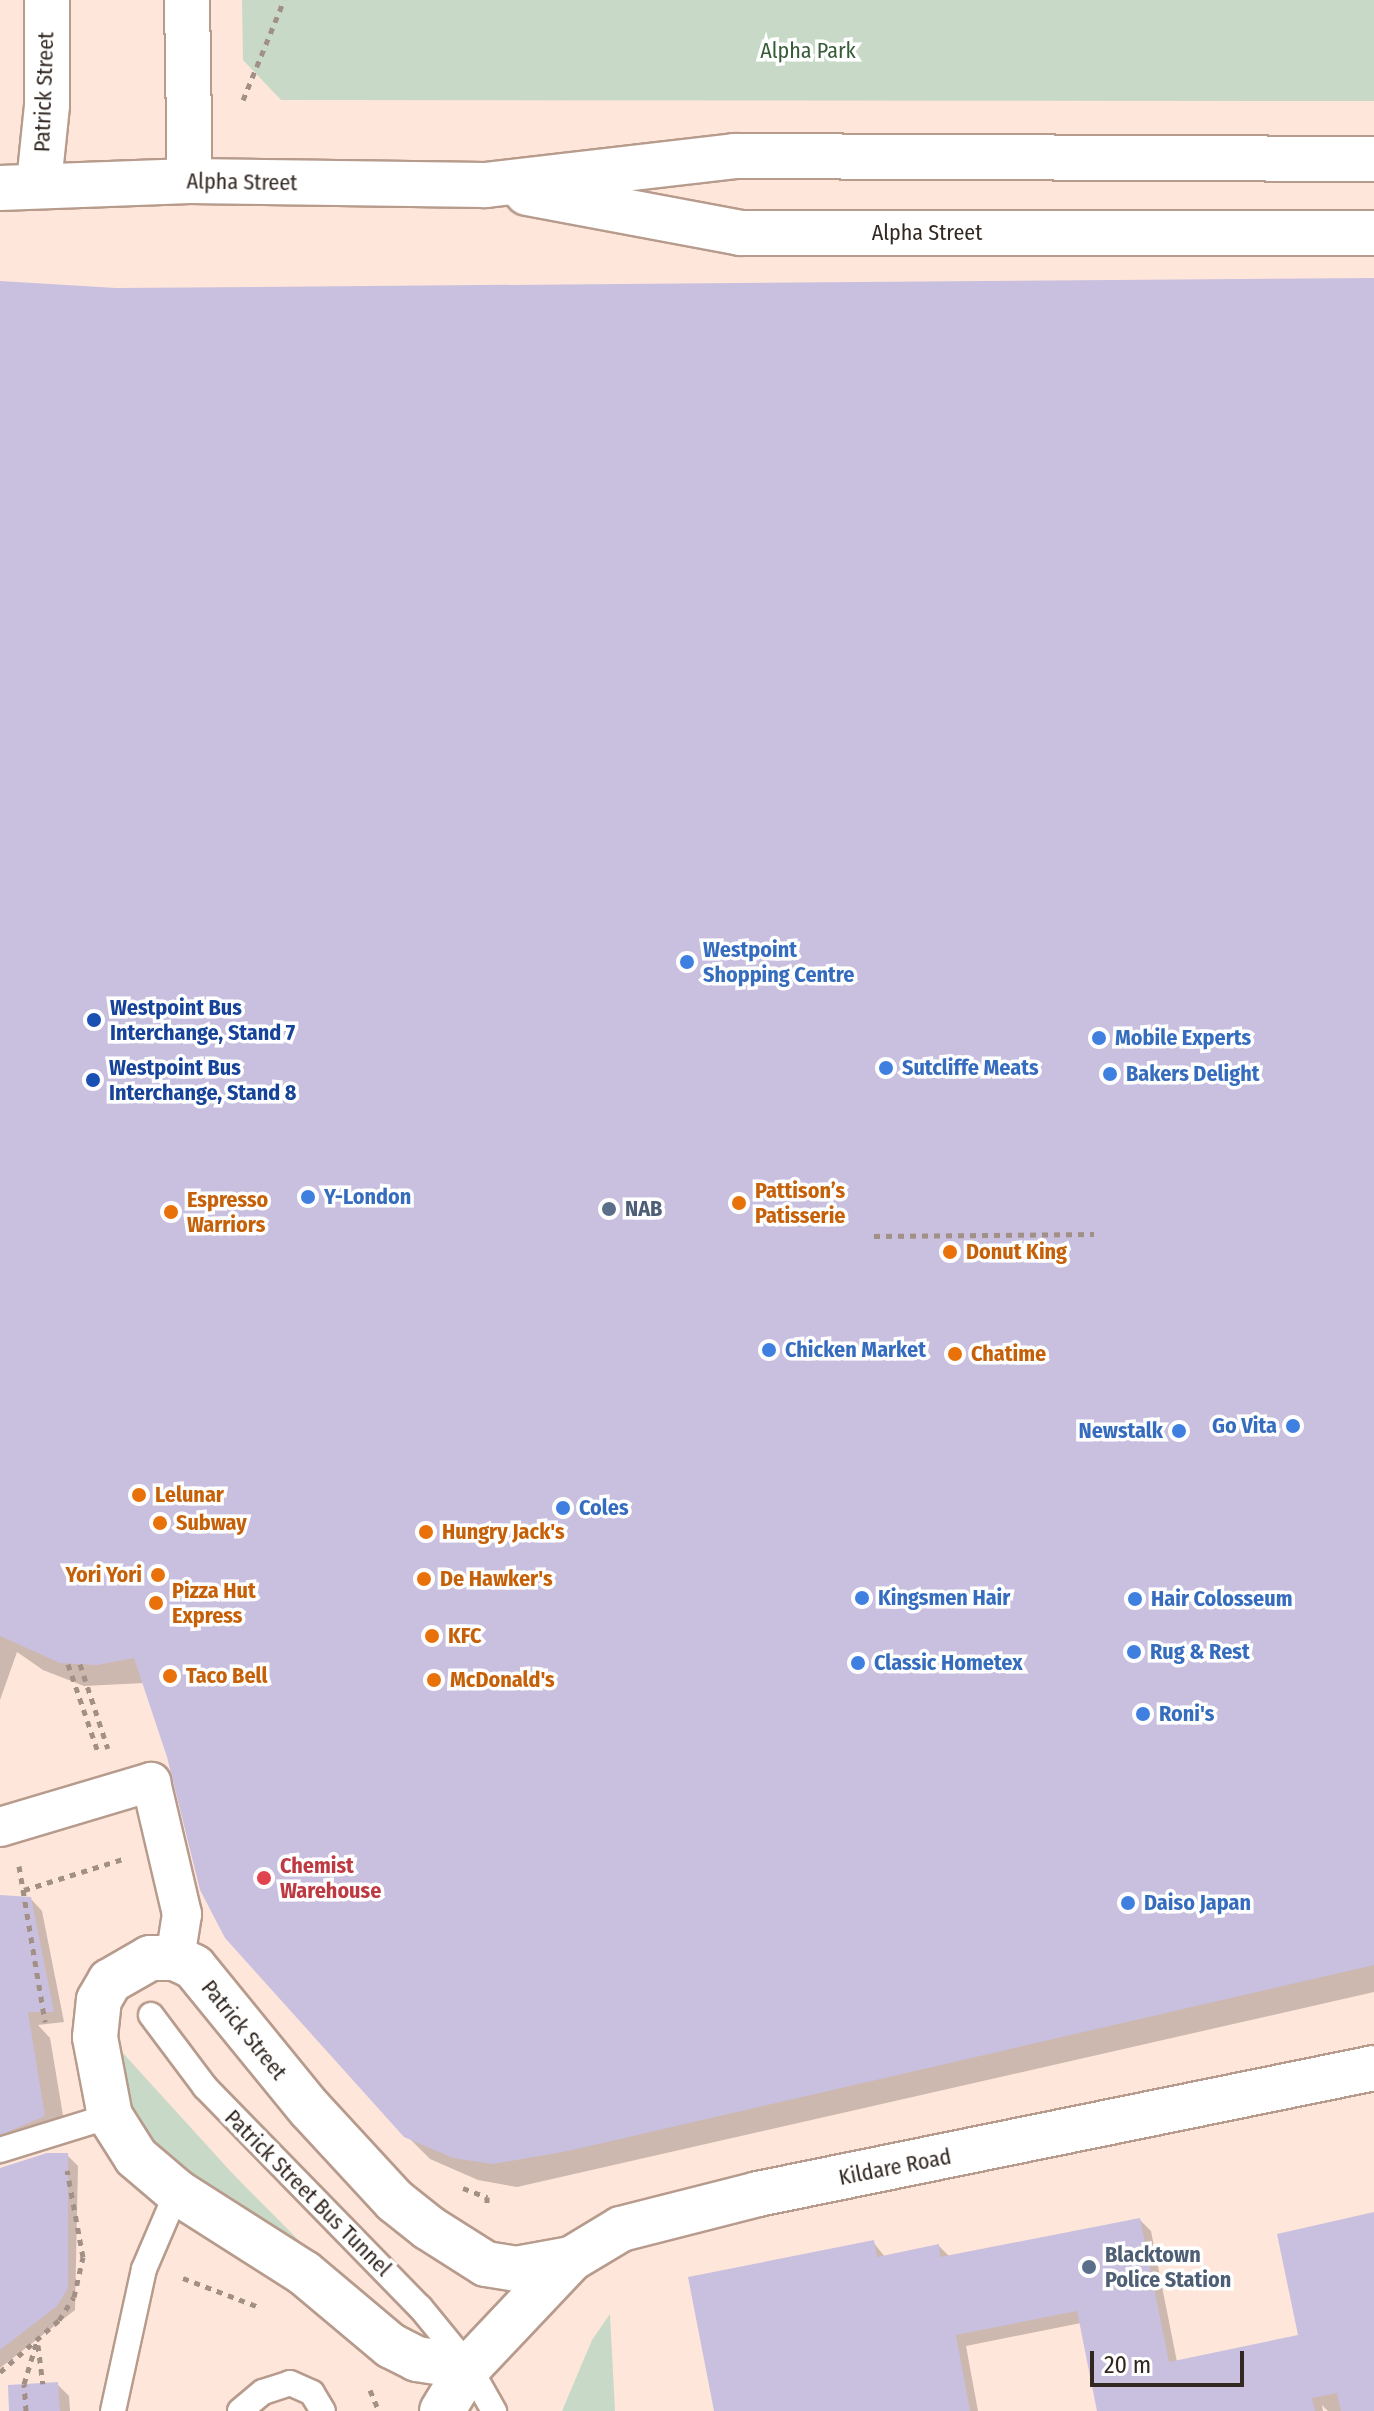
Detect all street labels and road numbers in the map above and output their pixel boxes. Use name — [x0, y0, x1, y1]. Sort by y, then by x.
street label: Patrick Street — [29, 31, 59, 153]
street label: Alpha Street — [186, 168, 298, 196]
street label: Alpha Street — [872, 220, 982, 246]
street label: Patrick Street — [196, 1975, 292, 2085]
street label: Patrick Street Bus Tunnel — [219, 2104, 397, 2282]
street label: Kildare Road — [836, 2143, 954, 2191]

